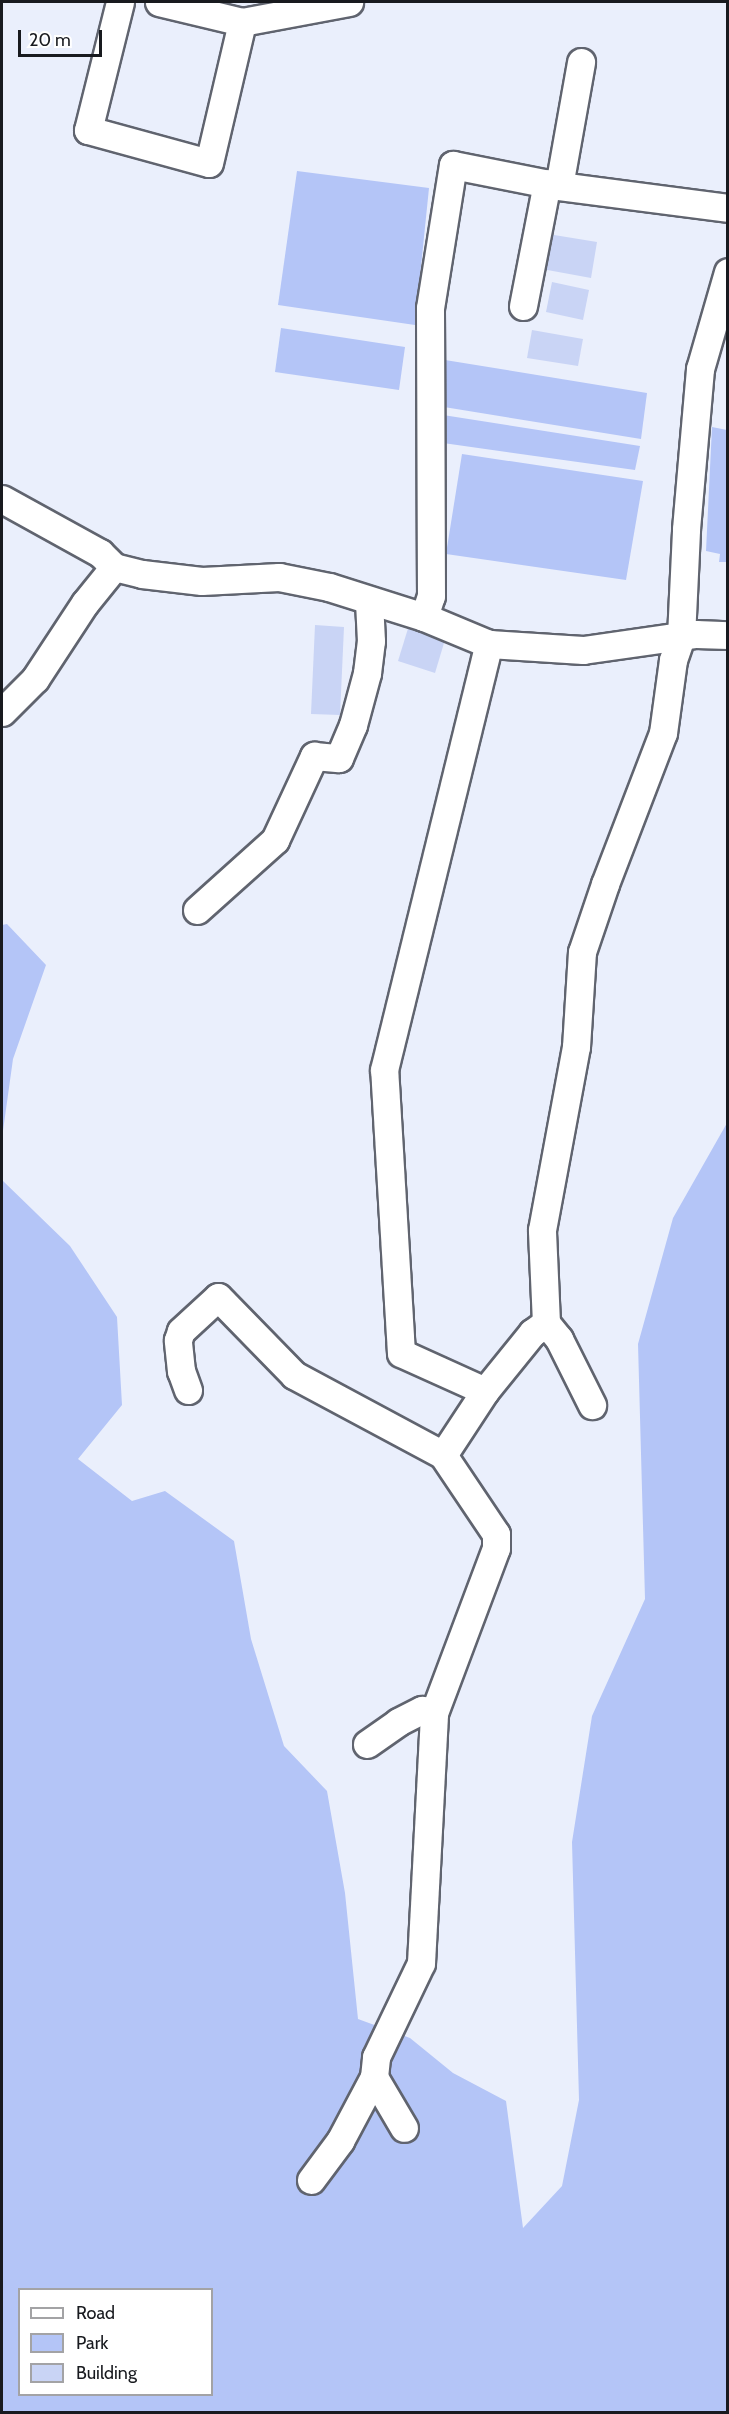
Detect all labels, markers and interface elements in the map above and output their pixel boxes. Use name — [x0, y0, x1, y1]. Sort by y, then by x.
scale bar — [21, 18, 105, 56]
text: 20 m — [29, 29, 71, 51]
legend — [18, 2288, 213, 2396]
text: Road — [76, 2302, 115, 2324]
text: Park — [76, 2332, 108, 2354]
text: Building — [76, 2362, 137, 2384]

